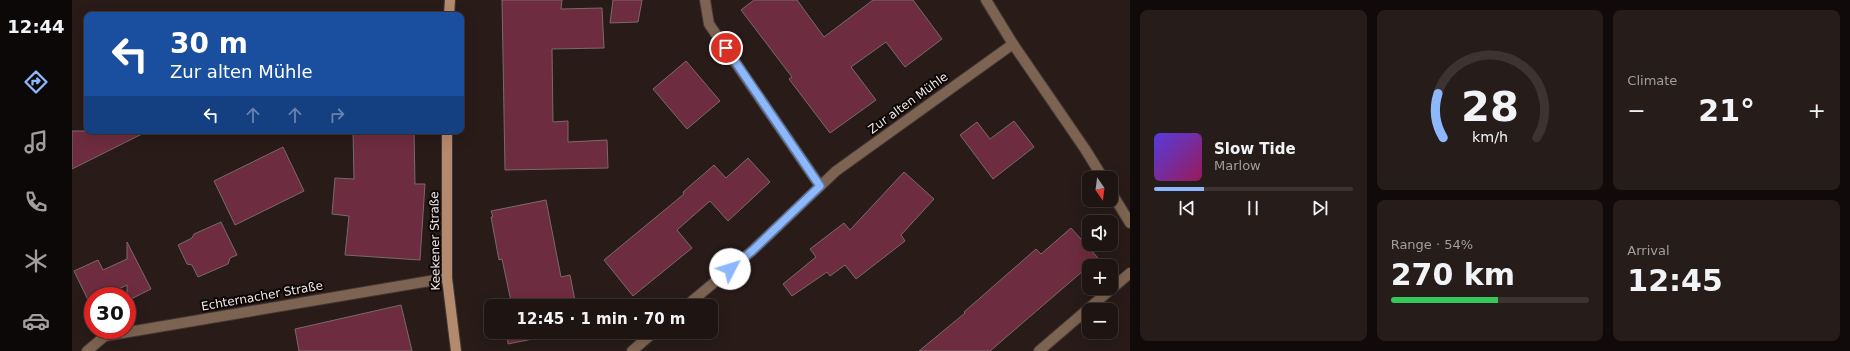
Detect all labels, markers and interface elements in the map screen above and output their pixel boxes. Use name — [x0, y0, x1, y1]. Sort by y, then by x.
text: 12:44 — [7, 16, 65, 37]
text: 30 m — [170, 27, 248, 60]
icon: left — [104, 28, 156, 80]
pin — [709, 31, 743, 65]
icon: arrive — [715, 37, 737, 59]
text: Zur alten Mühle — [170, 61, 313, 82]
icon: directions — [22, 68, 50, 96]
street label: Zur alten Mühle — [865, 69, 951, 137]
text: Climate — [1627, 73, 1677, 88]
text: 28 — [1461, 82, 1519, 131]
text: 21° — [1698, 93, 1755, 128]
text: − — [1627, 98, 1646, 123]
text: + — [1808, 98, 1826, 123]
icon: left — [200, 104, 222, 126]
icon: ahead — [242, 104, 264, 126]
icon: ahead — [284, 104, 306, 126]
icon: right — [326, 104, 348, 126]
icon: music — [22, 128, 50, 156]
text: km/h — [1472, 128, 1508, 144]
text: Slow Tide — [1214, 140, 1296, 158]
text: Marlow — [1214, 158, 1261, 173]
north arrow — [1082, 171, 1118, 207]
map controls — [1082, 171, 1118, 339]
icon: phone — [22, 188, 50, 216]
street label: Keekener Straße — [427, 191, 443, 291]
icon: previous — [1176, 197, 1198, 219]
icon: pause — [1242, 197, 1264, 219]
icon: next — [1309, 197, 1331, 219]
button: sound — [1082, 215, 1118, 251]
text: Range · 54% — [1391, 237, 1473, 252]
text: Arrival — [1627, 243, 1670, 258]
icon: climate — [22, 247, 50, 275]
position arrow — [709, 248, 751, 290]
text: 270 km — [1391, 257, 1515, 292]
button: + — [1082, 259, 1118, 295]
text: 12:45 — [1627, 263, 1723, 298]
street label: Echternacher Straße — [200, 278, 324, 314]
speed limit sign: 30 — [84, 287, 136, 339]
button: − — [1082, 303, 1118, 339]
icon: car — [22, 307, 50, 335]
text: 12:45 · 1 min · 70 m — [517, 310, 685, 328]

